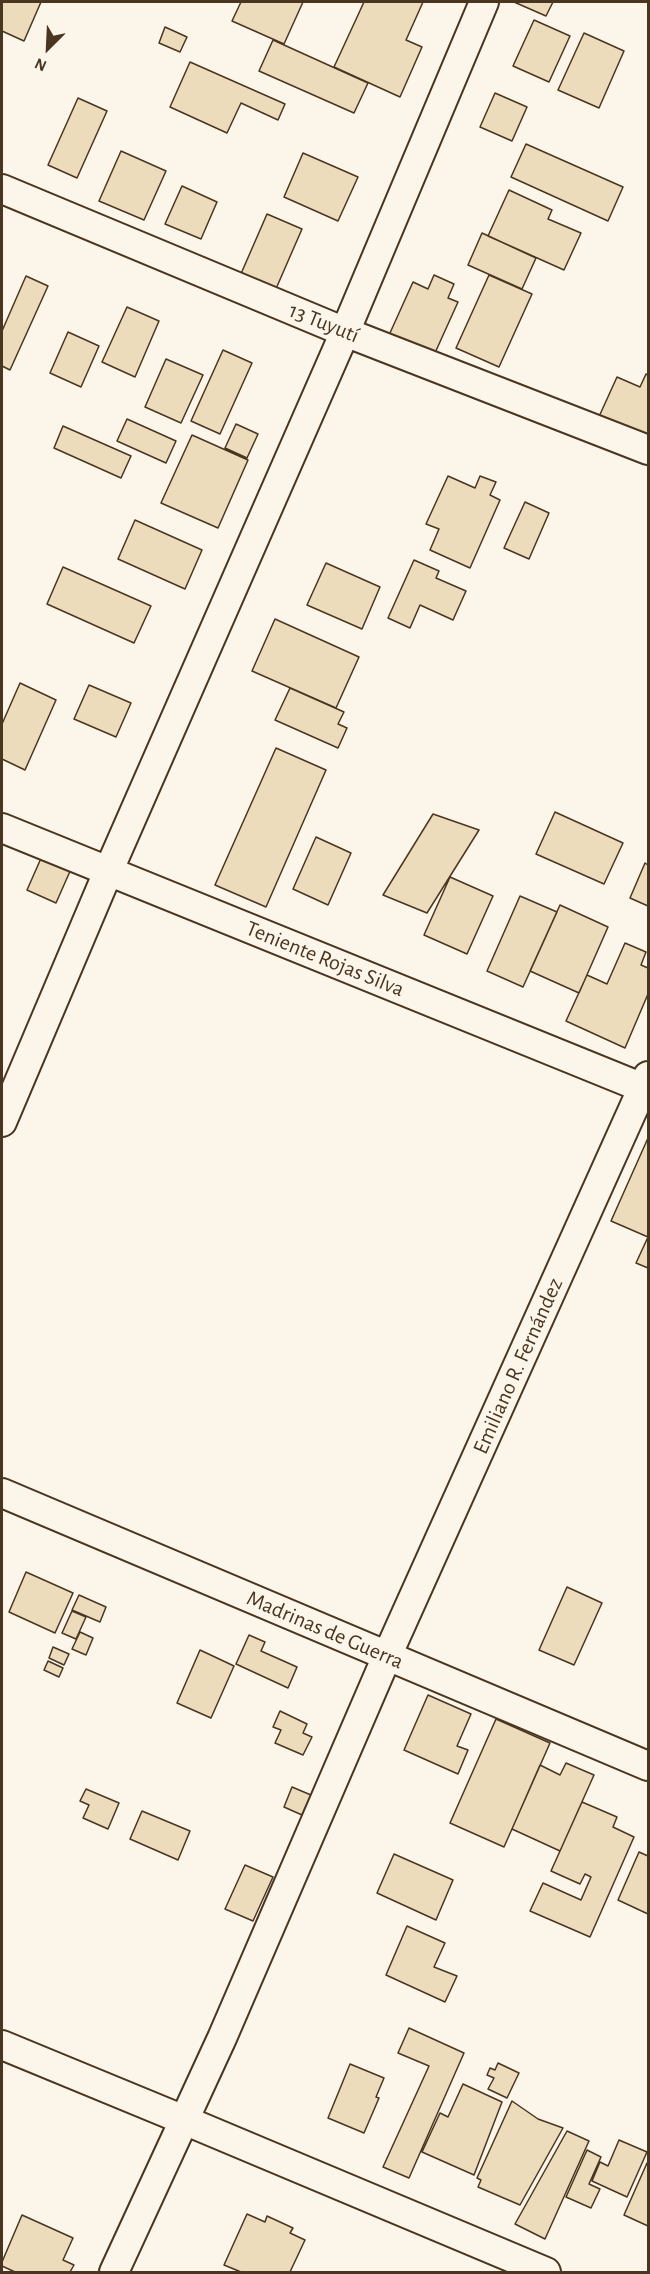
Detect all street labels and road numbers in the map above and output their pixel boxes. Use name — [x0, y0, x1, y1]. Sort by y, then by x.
street label: 13 Tuyutí — [285, 297, 363, 349]
street label: Teniente Rojas Silva — [242, 915, 408, 1003]
street label: Emiliano R. Fernández — [467, 1274, 569, 1458]
street label: Madrinas de Guerra — [243, 1585, 407, 1675]

